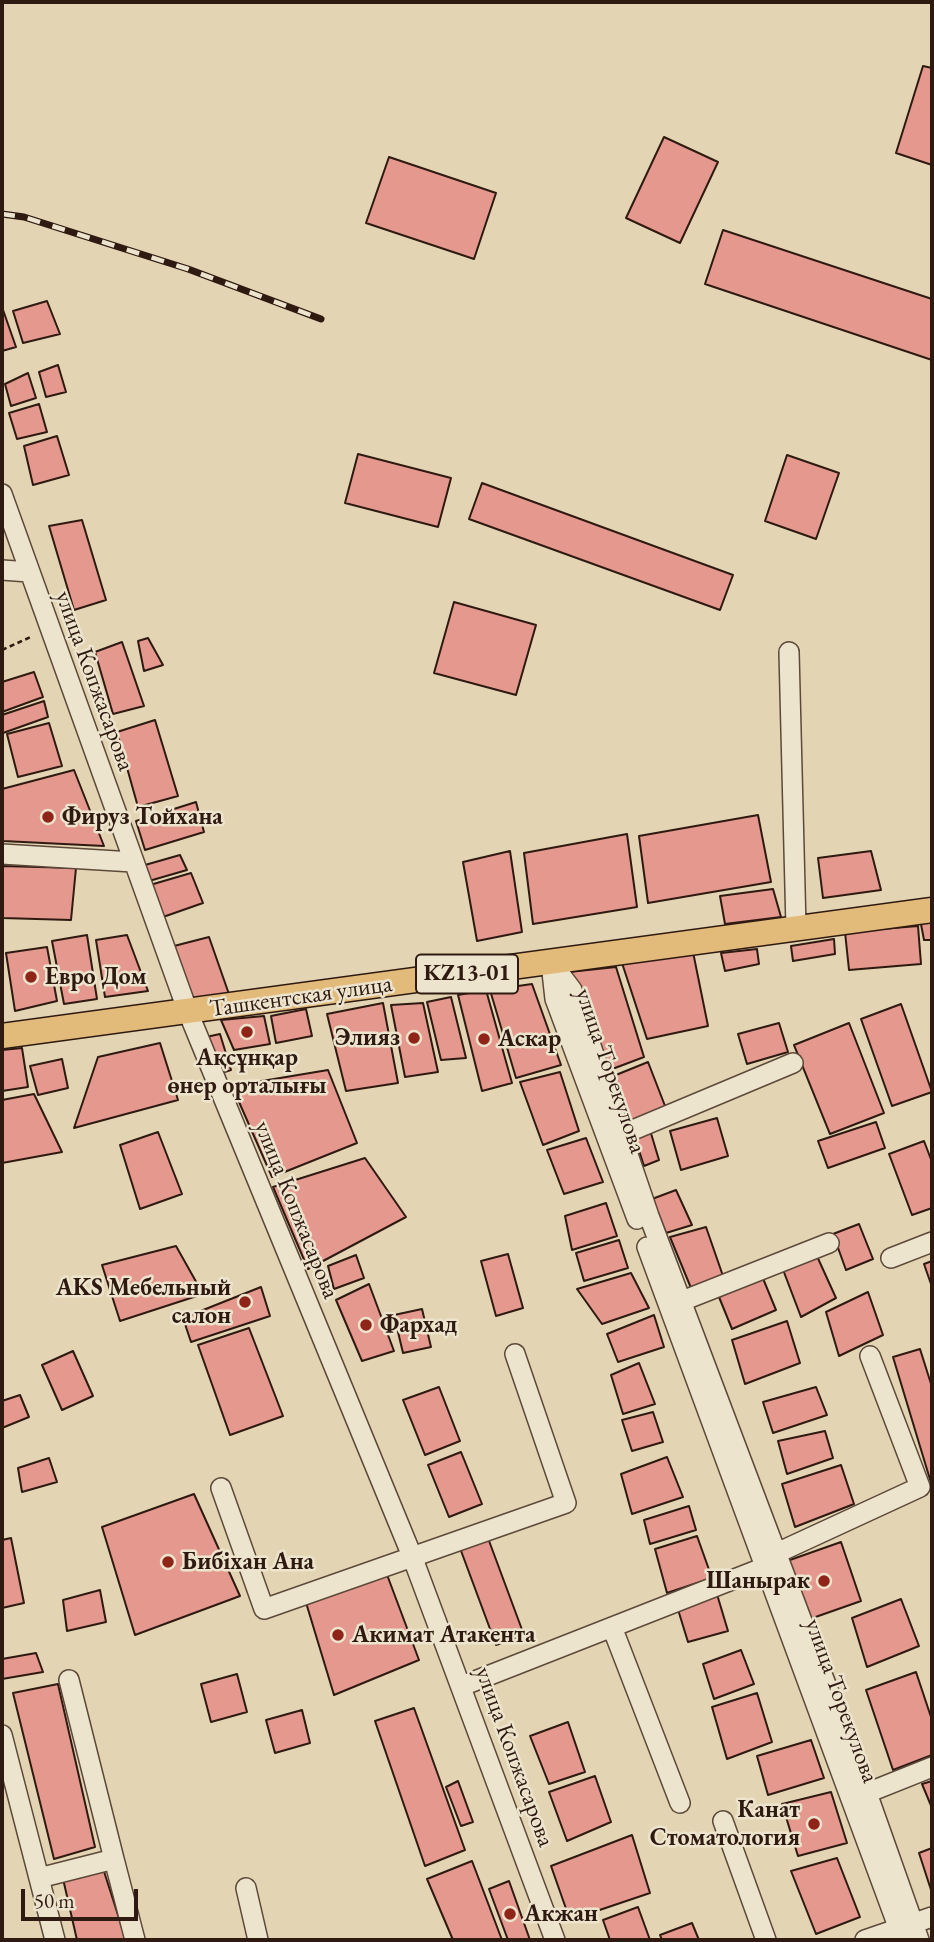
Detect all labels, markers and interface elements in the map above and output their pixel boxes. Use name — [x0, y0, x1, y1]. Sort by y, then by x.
street label: улица Копжасарова — [48, 587, 140, 775]
place label: Фируз Тойхана — [62, 803, 223, 831]
marker: Фируз Тойхана — [40, 809, 56, 825]
road number: KZ13-01 — [416, 954, 518, 993]
place label: Евро Дом — [45, 963, 147, 991]
marker: Евро Дом — [23, 969, 39, 985]
street label: Ташкентская улица — [208, 970, 394, 1024]
street label: улица Торекулова — [568, 985, 652, 1157]
marker: Ақсұнқар өнер орталығы — [239, 1024, 255, 1040]
place label: Элияз — [334, 1024, 400, 1052]
place label: Аскар — [498, 1025, 561, 1053]
marker: Элияз — [406, 1030, 422, 1046]
marker: Аскар — [476, 1031, 492, 1047]
place label: Ақсұнқар өнер орталығы — [167, 1044, 327, 1100]
street label: улица Копжасарова — [247, 1117, 345, 1303]
place label: AKS Мебельный салон — [56, 1274, 231, 1330]
marker: AKS Мебельный салон — [237, 1294, 253, 1310]
place label: Фархад — [380, 1311, 457, 1339]
marker: Фархад — [358, 1317, 374, 1333]
place label: Бибіхан Ана — [182, 1548, 314, 1576]
marker: Бибіхан Ана — [160, 1554, 176, 1570]
place label: Шанырак — [706, 1567, 810, 1595]
marker: Шанырак — [816, 1573, 832, 1589]
street label: улица Торекулова — [798, 1615, 884, 1787]
place label: Акимат Атакента — [352, 1621, 535, 1649]
marker: Акимат Атакента — [330, 1627, 346, 1643]
street label: улица Копжасарова — [468, 1663, 560, 1851]
place label: Канат Стоматология — [650, 1796, 800, 1852]
marker: Канат Стоматология — [806, 1816, 822, 1832]
scale bar — [24, 1876, 142, 1920]
text: 50 m — [34, 1887, 75, 1914]
place label: Акжан — [524, 1900, 598, 1928]
marker: Акжан — [502, 1906, 518, 1922]

